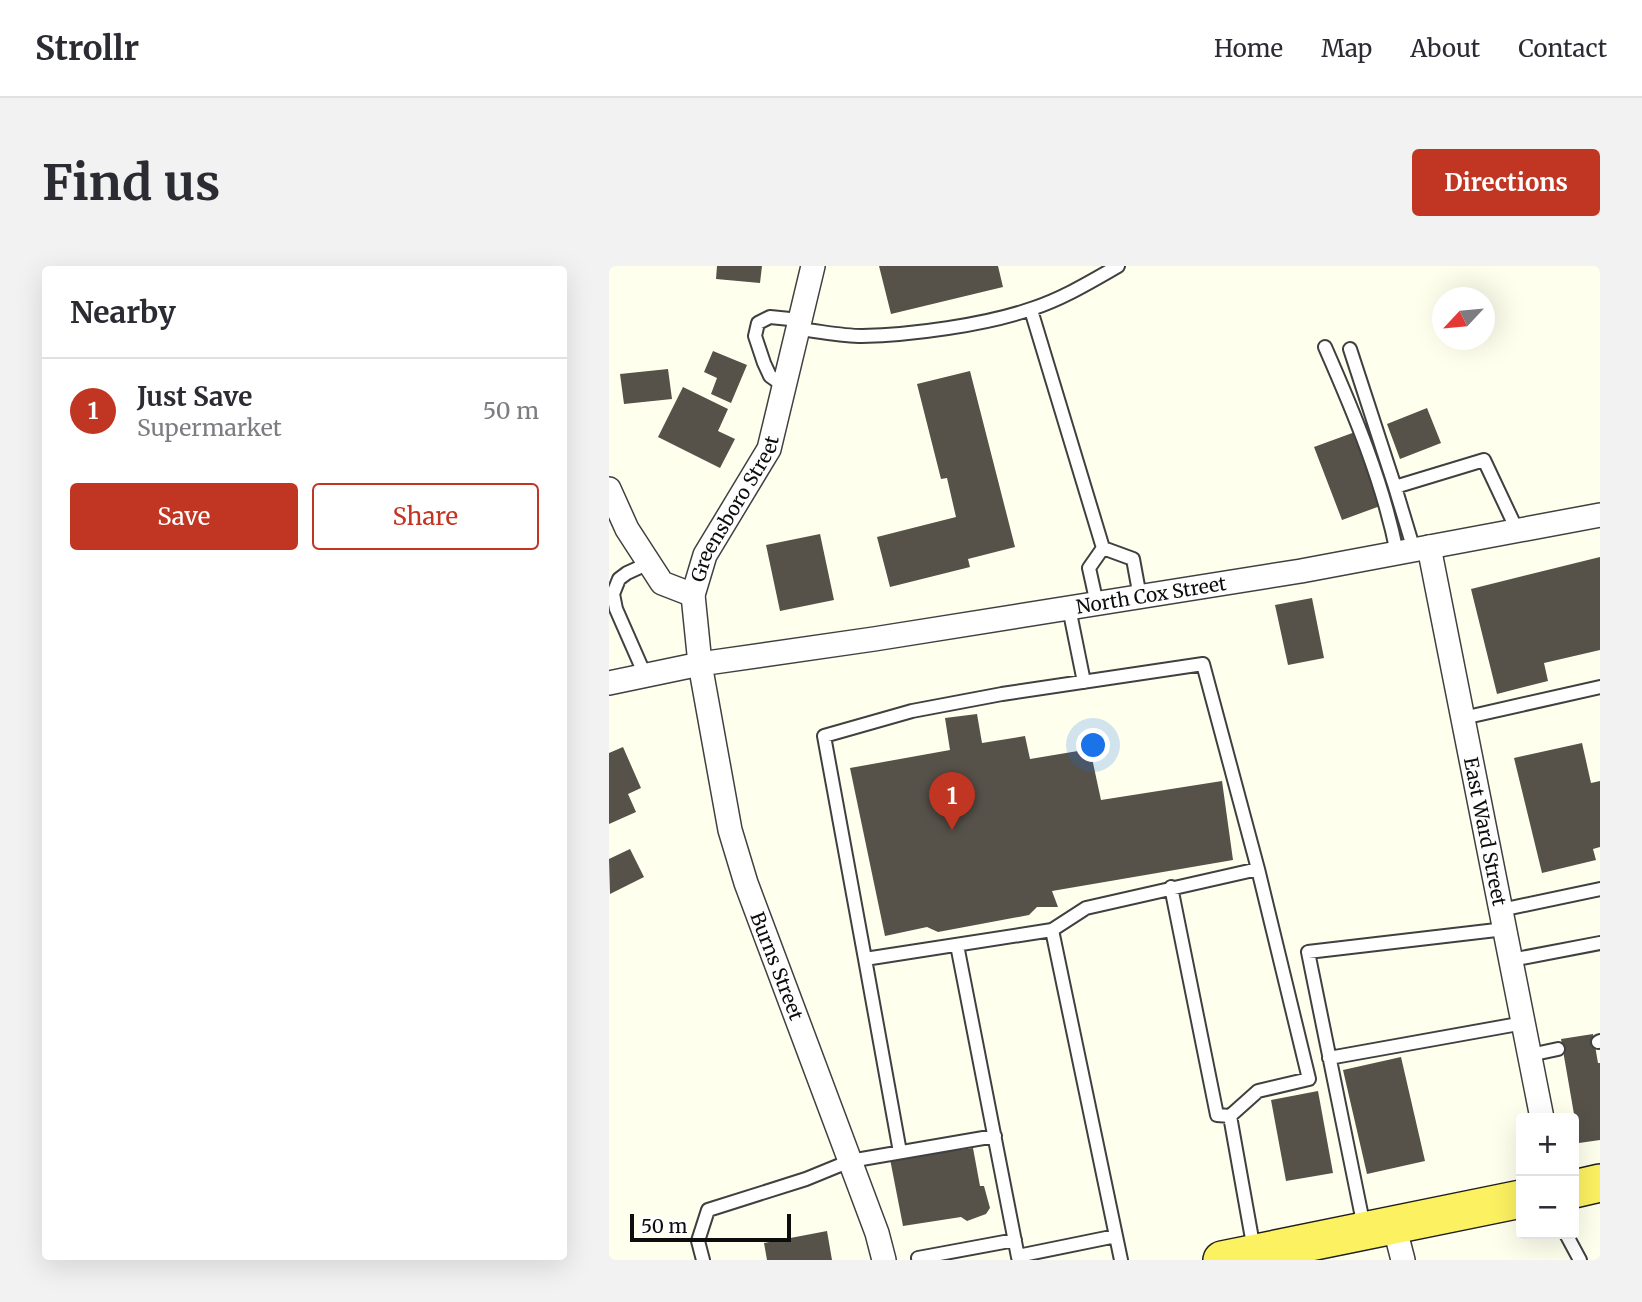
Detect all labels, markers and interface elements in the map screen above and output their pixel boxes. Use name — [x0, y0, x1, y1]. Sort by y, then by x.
text: Strollr — [35, 28, 139, 69]
text: Home — [1214, 33, 1283, 64]
text: Map — [1321, 33, 1372, 64]
text: About — [1410, 33, 1480, 64]
text: Contact — [1518, 33, 1607, 64]
button: Directions — [1412, 149, 1600, 216]
text: Find us — [42, 152, 220, 213]
north arrow — [1432, 287, 1495, 350]
text: Nearby — [70, 293, 176, 331]
text: Just Save — [137, 380, 252, 413]
text: 1 — [88, 396, 98, 425]
text: 50 m — [483, 396, 539, 425]
text: Supermarket — [137, 413, 282, 442]
street label: Greensboro Street — [686, 433, 784, 585]
button: Save — [70, 483, 298, 550]
button: Share — [312, 483, 539, 550]
street label: North Cox Street — [1074, 571, 1228, 619]
your location — [1076, 728, 1110, 762]
street label: East Ward Street — [1459, 755, 1512, 908]
pin: 1 — [929, 772, 975, 830]
street label: Burns Street — [745, 909, 809, 1024]
map controls — [1516, 1113, 1579, 1239]
button: + — [1516, 1113, 1579, 1176]
button: − — [1516, 1176, 1579, 1239]
scale bar — [630, 1211, 791, 1243]
text: 50 m — [641, 1214, 687, 1238]

